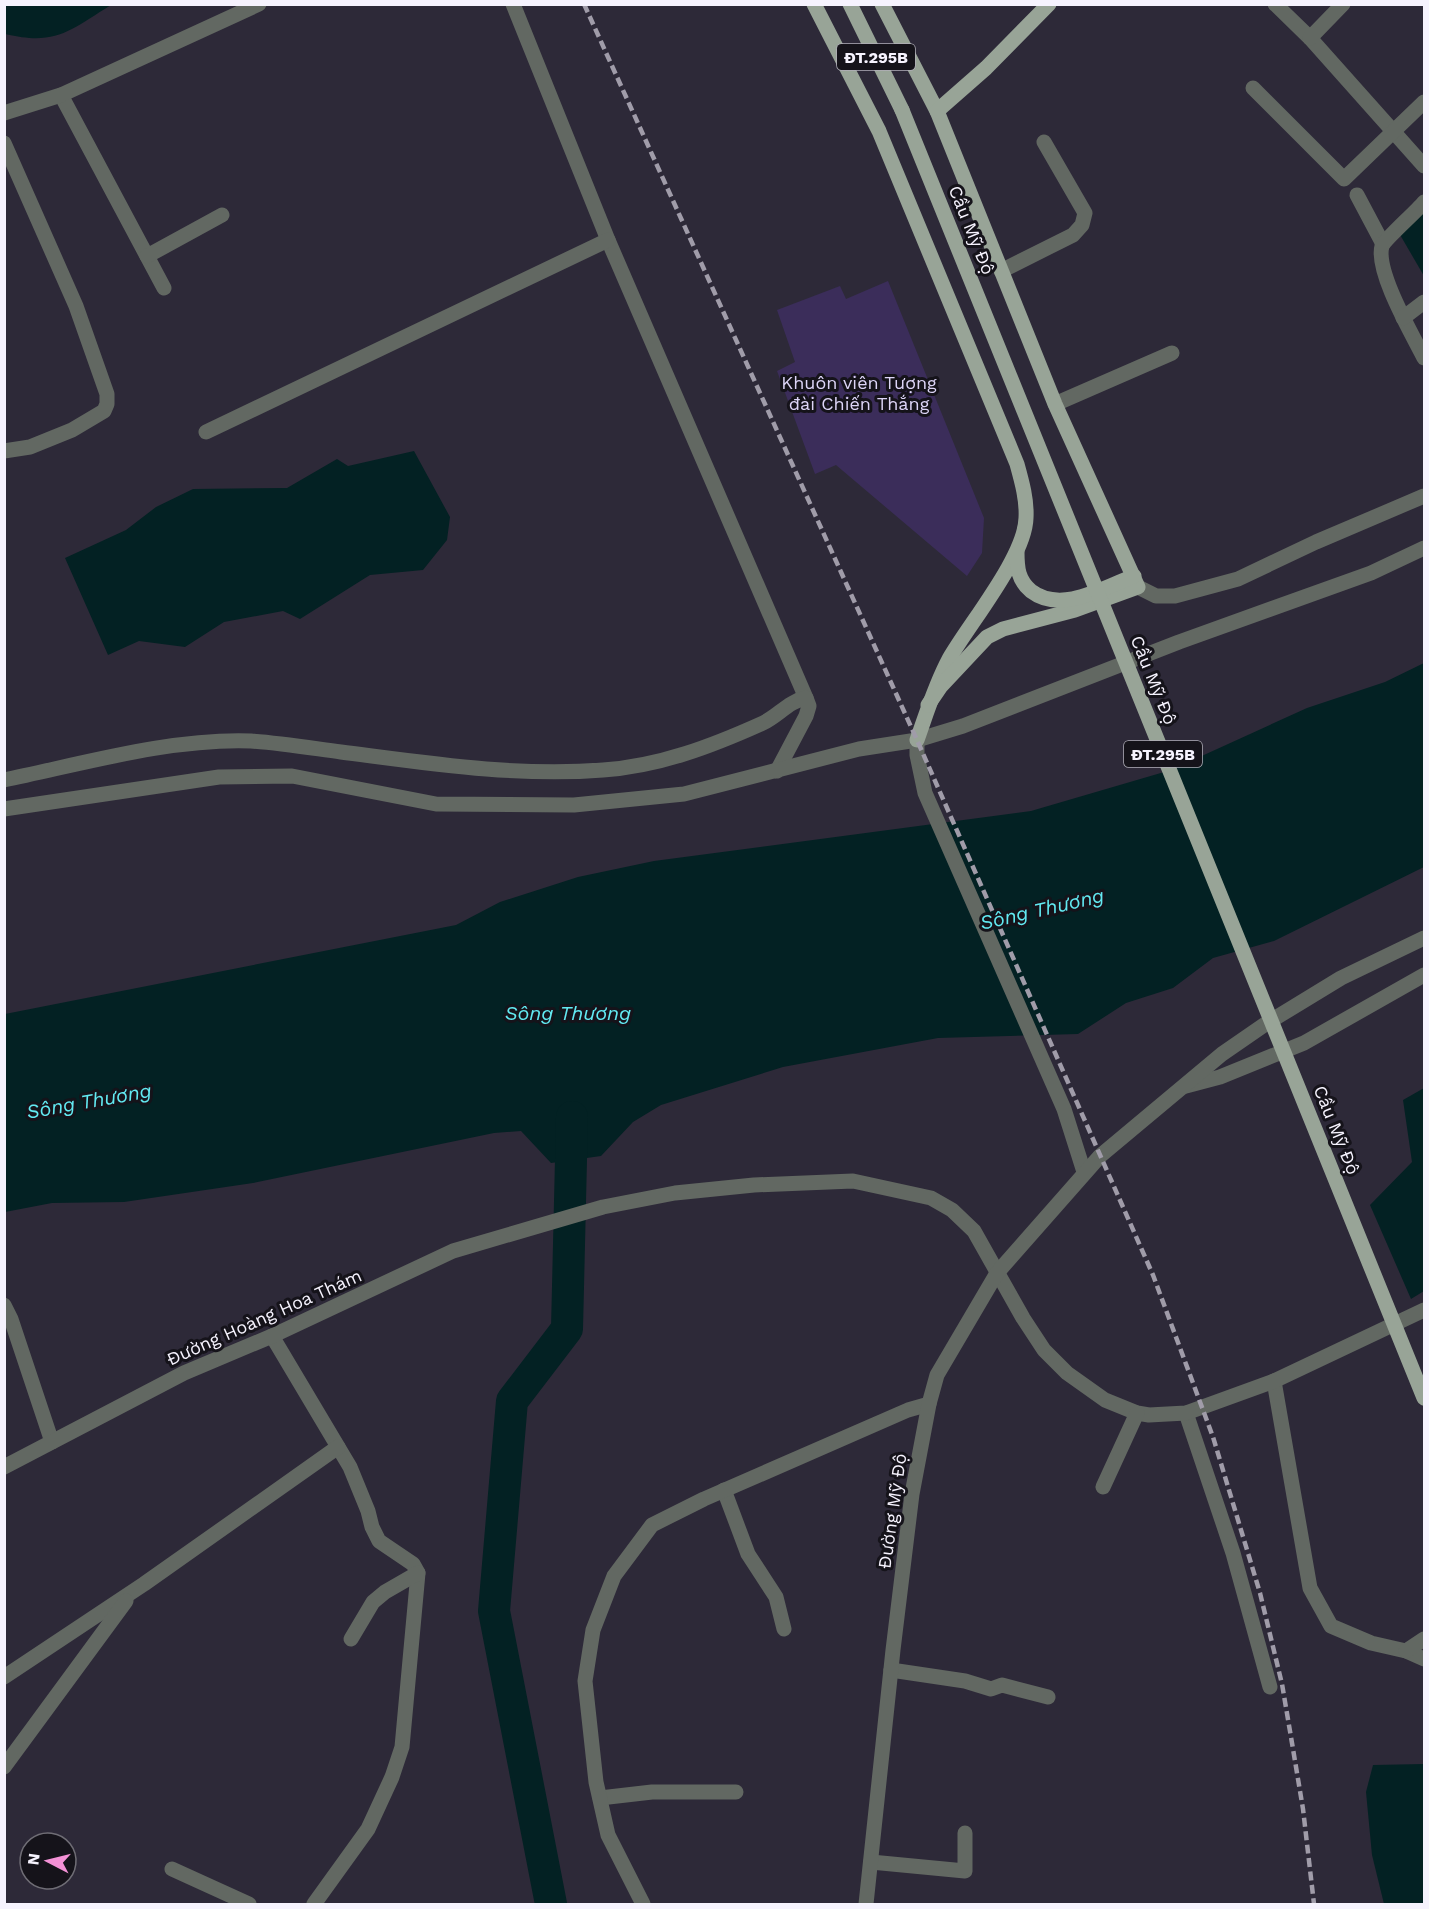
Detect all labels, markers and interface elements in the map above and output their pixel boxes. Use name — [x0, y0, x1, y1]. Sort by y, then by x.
road number: ĐT.295B — [837, 44, 915, 70]
street label: Cầu Mỹ Độ — [945, 182, 999, 278]
park label: Khuôn viên Tượng đài Chiến Thắng — [781, 372, 937, 414]
street label: Cầu Mỹ Độ — [1127, 632, 1181, 728]
road number: ĐT.295B — [1124, 741, 1202, 767]
water label: Sông Thương — [978, 883, 1106, 935]
water label: Sông Thương — [505, 1001, 631, 1025]
water label: Sông Thương — [25, 1078, 153, 1124]
street label: Cầu Mỹ Độ — [1310, 1082, 1364, 1178]
street label: Đường Hoàng Hoa Thám — [163, 1264, 365, 1370]
street label: Đường Mỹ Độ — [873, 1452, 911, 1570]
north arrow — [18, 1831, 78, 1891]
text: N — [23, 1852, 44, 1866]

